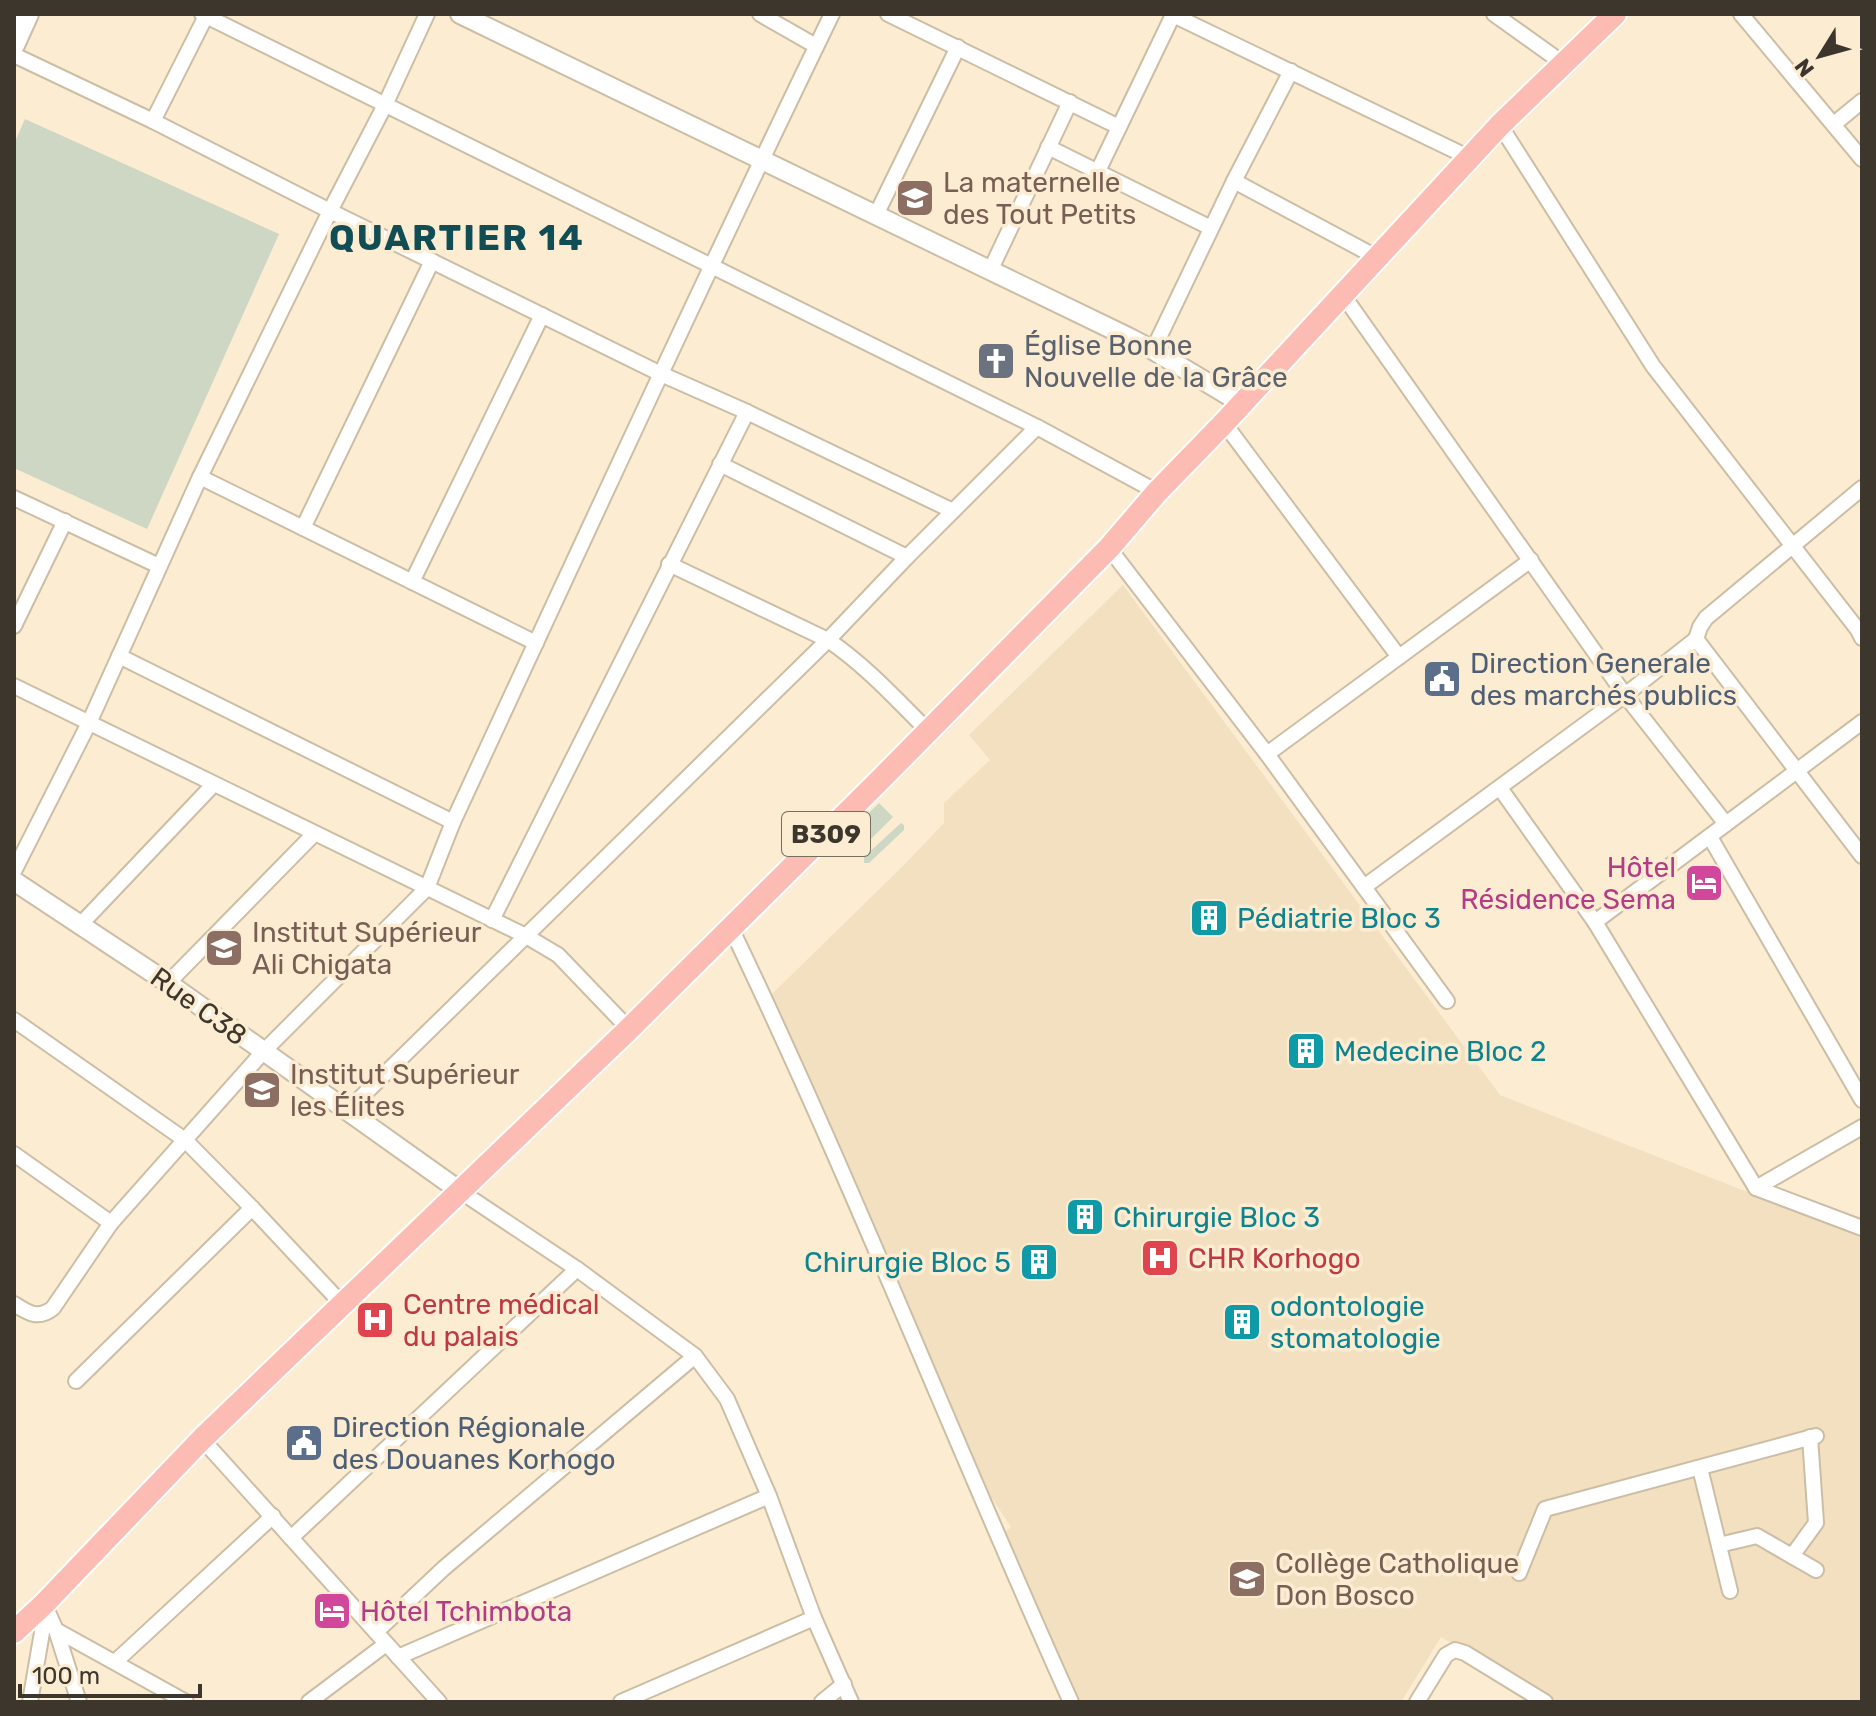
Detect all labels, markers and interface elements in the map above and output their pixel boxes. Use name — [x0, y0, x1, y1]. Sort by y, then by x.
north arrow — [1780, 16, 1860, 96]
text: N — [1789, 53, 1820, 82]
place label: La maternelle des Tout Petits — [943, 166, 1136, 231]
school or university icon: La maternelle des Tout Petits — [894, 177, 936, 219]
district label: QUARTIER 14 — [329, 216, 585, 259]
place label: Église Bonne Nouvelle de la Grâce — [1024, 329, 1288, 394]
church icon: Église Bonne Nouvelle de la Grâce — [975, 340, 1017, 382]
place label: Direction Generale des marchés publics — [1470, 647, 1737, 712]
public building icon: Direction Generale des marchés publics — [1421, 658, 1463, 700]
road number: B309 — [782, 812, 870, 856]
place label: Hôtel Résidence Sema — [1460, 851, 1676, 916]
hotel icon: Hôtel Résidence Sema — [1683, 862, 1725, 904]
building icon: Pédiatrie Bloc 3 — [1188, 897, 1230, 939]
place label: Pédiatrie Bloc 3 — [1237, 902, 1441, 935]
place label: Institut Supérieur Ali Chigata — [252, 916, 482, 981]
school or university icon: Institut Supérieur Ali Chigata — [203, 927, 245, 969]
street label: Rue C38 — [144, 960, 253, 1052]
building icon: Medecine Bloc 2 — [1285, 1030, 1327, 1072]
place label: Medecine Bloc 2 — [1334, 1035, 1546, 1068]
place label: Institut Supérieur les Élites — [290, 1058, 520, 1123]
school or university icon: Institut Supérieur les Élites — [241, 1069, 283, 1111]
building icon: Chirurgie Bloc 3 — [1064, 1196, 1106, 1238]
place label: Chirurgie Bloc 3 — [1113, 1201, 1320, 1234]
hospital icon: CHR Korhogo — [1139, 1237, 1181, 1279]
building icon: Chirurgie Bloc 5 — [1018, 1241, 1060, 1283]
place label: CHR Korhogo — [1188, 1242, 1360, 1275]
place label: Chirurgie Bloc 5 — [804, 1246, 1011, 1279]
place label: Centre médical du palais — [403, 1288, 600, 1353]
place label: odontologie stomatologie — [1270, 1290, 1441, 1355]
hospital icon: Centre médical du palais — [354, 1299, 396, 1341]
building icon: odontologie stomatologie — [1221, 1301, 1263, 1343]
place label: Direction Régionale des Douanes Korhogo — [332, 1411, 616, 1476]
public building icon: Direction Régionale des Douanes Korhogo — [283, 1422, 325, 1464]
place label: Collège Catholique Don Bosco — [1275, 1547, 1519, 1612]
school or university icon: Collège Catholique Don Bosco — [1226, 1558, 1268, 1600]
hotel icon: Hôtel Tchimbota — [311, 1590, 353, 1632]
place label: Hôtel Tchimbota — [360, 1595, 572, 1628]
scale bar — [20, 1648, 200, 1698]
text: 100 m — [32, 1662, 100, 1690]

